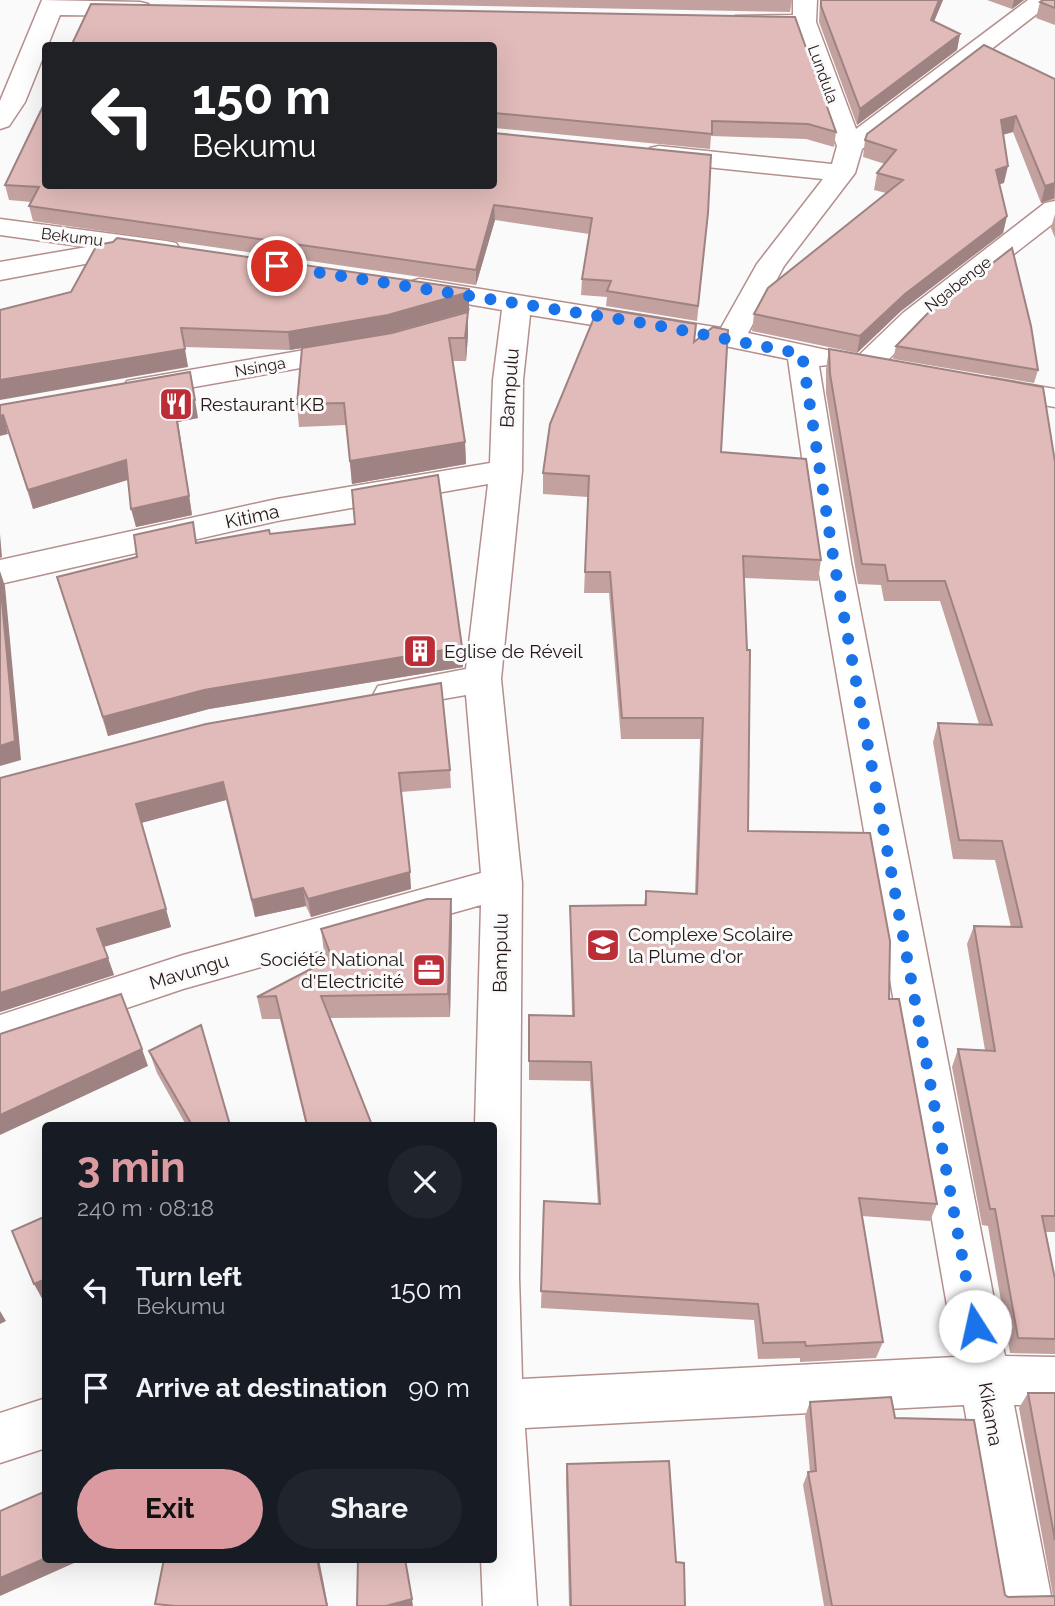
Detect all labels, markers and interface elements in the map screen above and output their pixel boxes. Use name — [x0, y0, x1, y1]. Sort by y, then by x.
street label: Lundula — [804, 42, 842, 106]
text: 150 m — [192, 68, 331, 125]
icon: left — [77, 70, 168, 161]
text: Bekumu — [192, 127, 316, 164]
street label: Bekumu — [40, 224, 104, 250]
pin — [247, 236, 307, 296]
icon: arrive — [258, 247, 296, 285]
street label: Ngabenge — [921, 252, 995, 316]
street label: Bampulu — [495, 347, 523, 429]
street label: Nsinga — [233, 353, 287, 381]
restaurant icon: Restaurant KB — [157, 385, 195, 423]
place label: Restaurant KB — [200, 393, 324, 415]
street label: Kitima — [223, 500, 281, 532]
building icon: Eglise de Réveil — [401, 632, 439, 670]
place label: Eglise de Réveil — [444, 640, 583, 662]
street label: Bampulu — [488, 913, 512, 993]
place label: Complexe Scolaire la Plume d'or — [628, 923, 793, 967]
school or university icon: Complexe Scolaire la Plume d'or — [584, 926, 622, 964]
street label: Mavungu — [147, 948, 231, 994]
place label: Société National d'Electricité — [260, 948, 405, 992]
office icon: Société National d'Electricité — [410, 951, 448, 989]
text: 3 min — [77, 1143, 186, 1192]
button: close — [388, 1145, 462, 1219]
text: 240 m · 08:18 — [77, 1194, 214, 1221]
text: Turn left — [136, 1262, 242, 1292]
icon: left — [77, 1271, 115, 1309]
text: 150 m — [390, 1275, 462, 1305]
position arrow — [938, 1289, 1012, 1363]
text: Bekumu — [136, 1292, 225, 1319]
icon: arrive — [77, 1369, 115, 1407]
text: Arrive at destination — [136, 1373, 387, 1403]
text: 90 m — [408, 1373, 470, 1403]
street label: Kikama — [975, 1380, 1007, 1448]
button: Exit — [77, 1469, 263, 1549]
button: Share — [277, 1469, 462, 1549]

